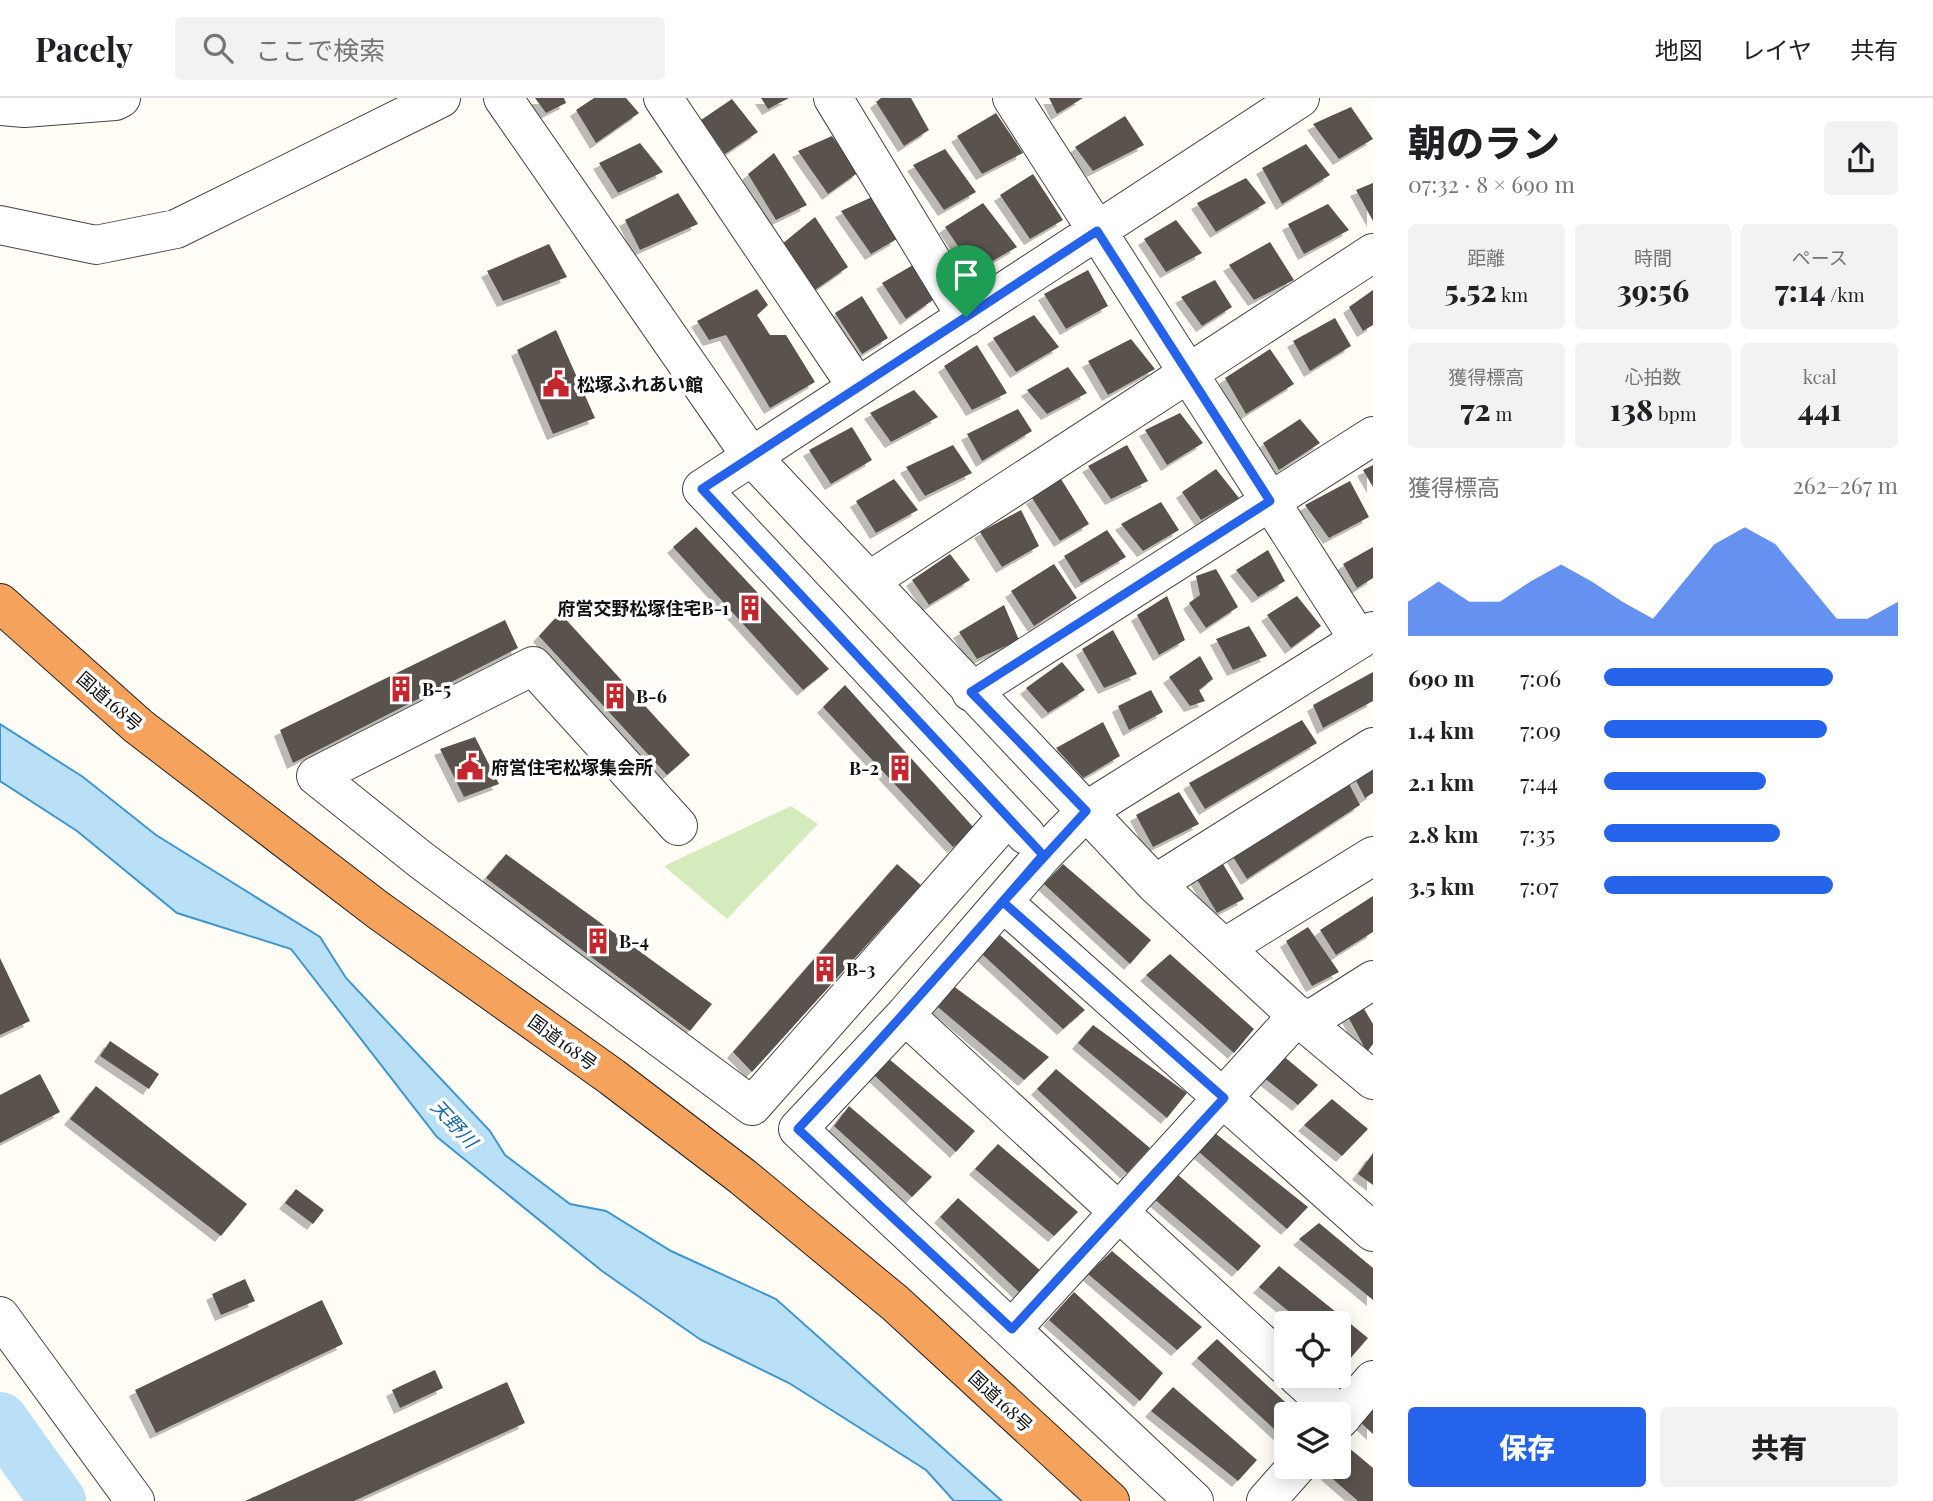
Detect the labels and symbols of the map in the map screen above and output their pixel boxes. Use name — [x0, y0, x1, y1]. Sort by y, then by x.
pin — [936, 245, 996, 317]
public building icon: 松塚ふれあい館 — [541, 369, 571, 399]
place label: 松塚ふれあい館 — [577, 372, 703, 396]
building icon: 府営交野松塚住宅B-1 — [735, 593, 765, 623]
place label: 府営交野松塚住宅B-1 — [558, 596, 729, 620]
street label: 国道168号 — [72, 666, 148, 736]
building icon: B-5 — [386, 674, 416, 704]
place label: B-5 — [422, 677, 451, 701]
building icon: B-6 — [600, 681, 630, 711]
place label: B-6 — [636, 684, 667, 708]
public building icon: 府営住宅松塚集会所 — [455, 752, 485, 782]
building icon: B-2 — [885, 753, 915, 783]
place label: 府営住宅松塚集会所 — [491, 755, 653, 779]
place label: B-2 — [849, 756, 879, 780]
building icon: B-4 — [583, 926, 613, 956]
place label: B-4 — [619, 929, 649, 953]
building icon: B-3 — [810, 954, 840, 984]
place label: B-3 — [846, 957, 876, 981]
street label: 国道168号 — [524, 1009, 602, 1075]
water label: 天野川 — [426, 1093, 485, 1154]
street label: 国道168号 — [964, 1365, 1038, 1437]

